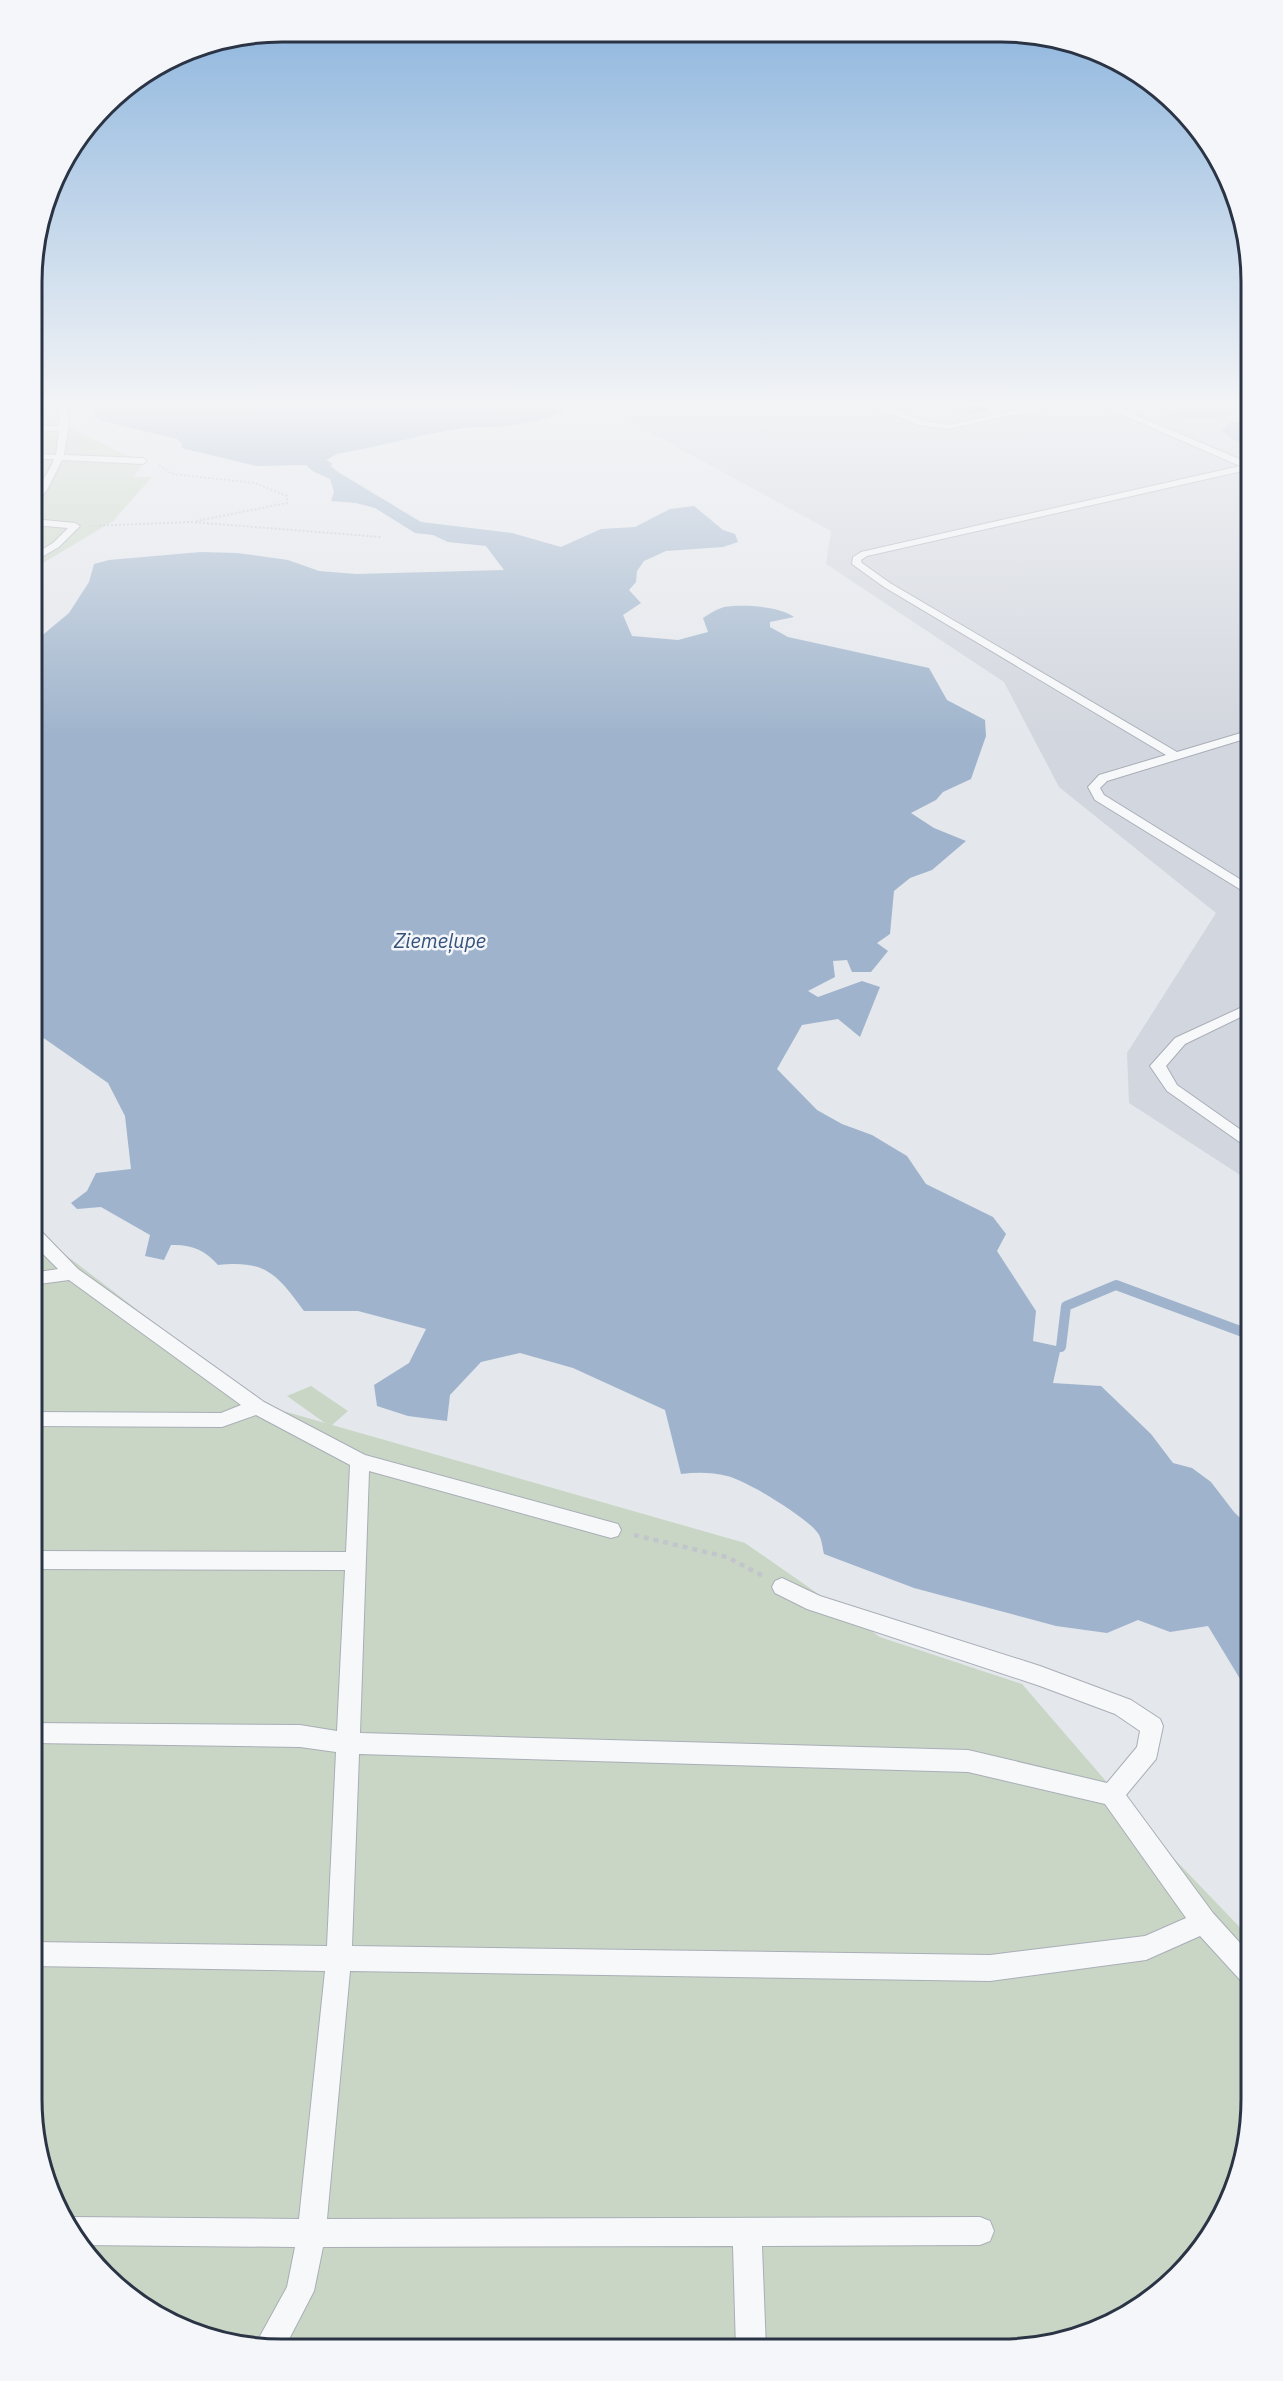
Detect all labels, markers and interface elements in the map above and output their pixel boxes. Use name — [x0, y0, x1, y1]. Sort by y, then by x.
water label: Ziemeļupe — [393, 927, 486, 954]

